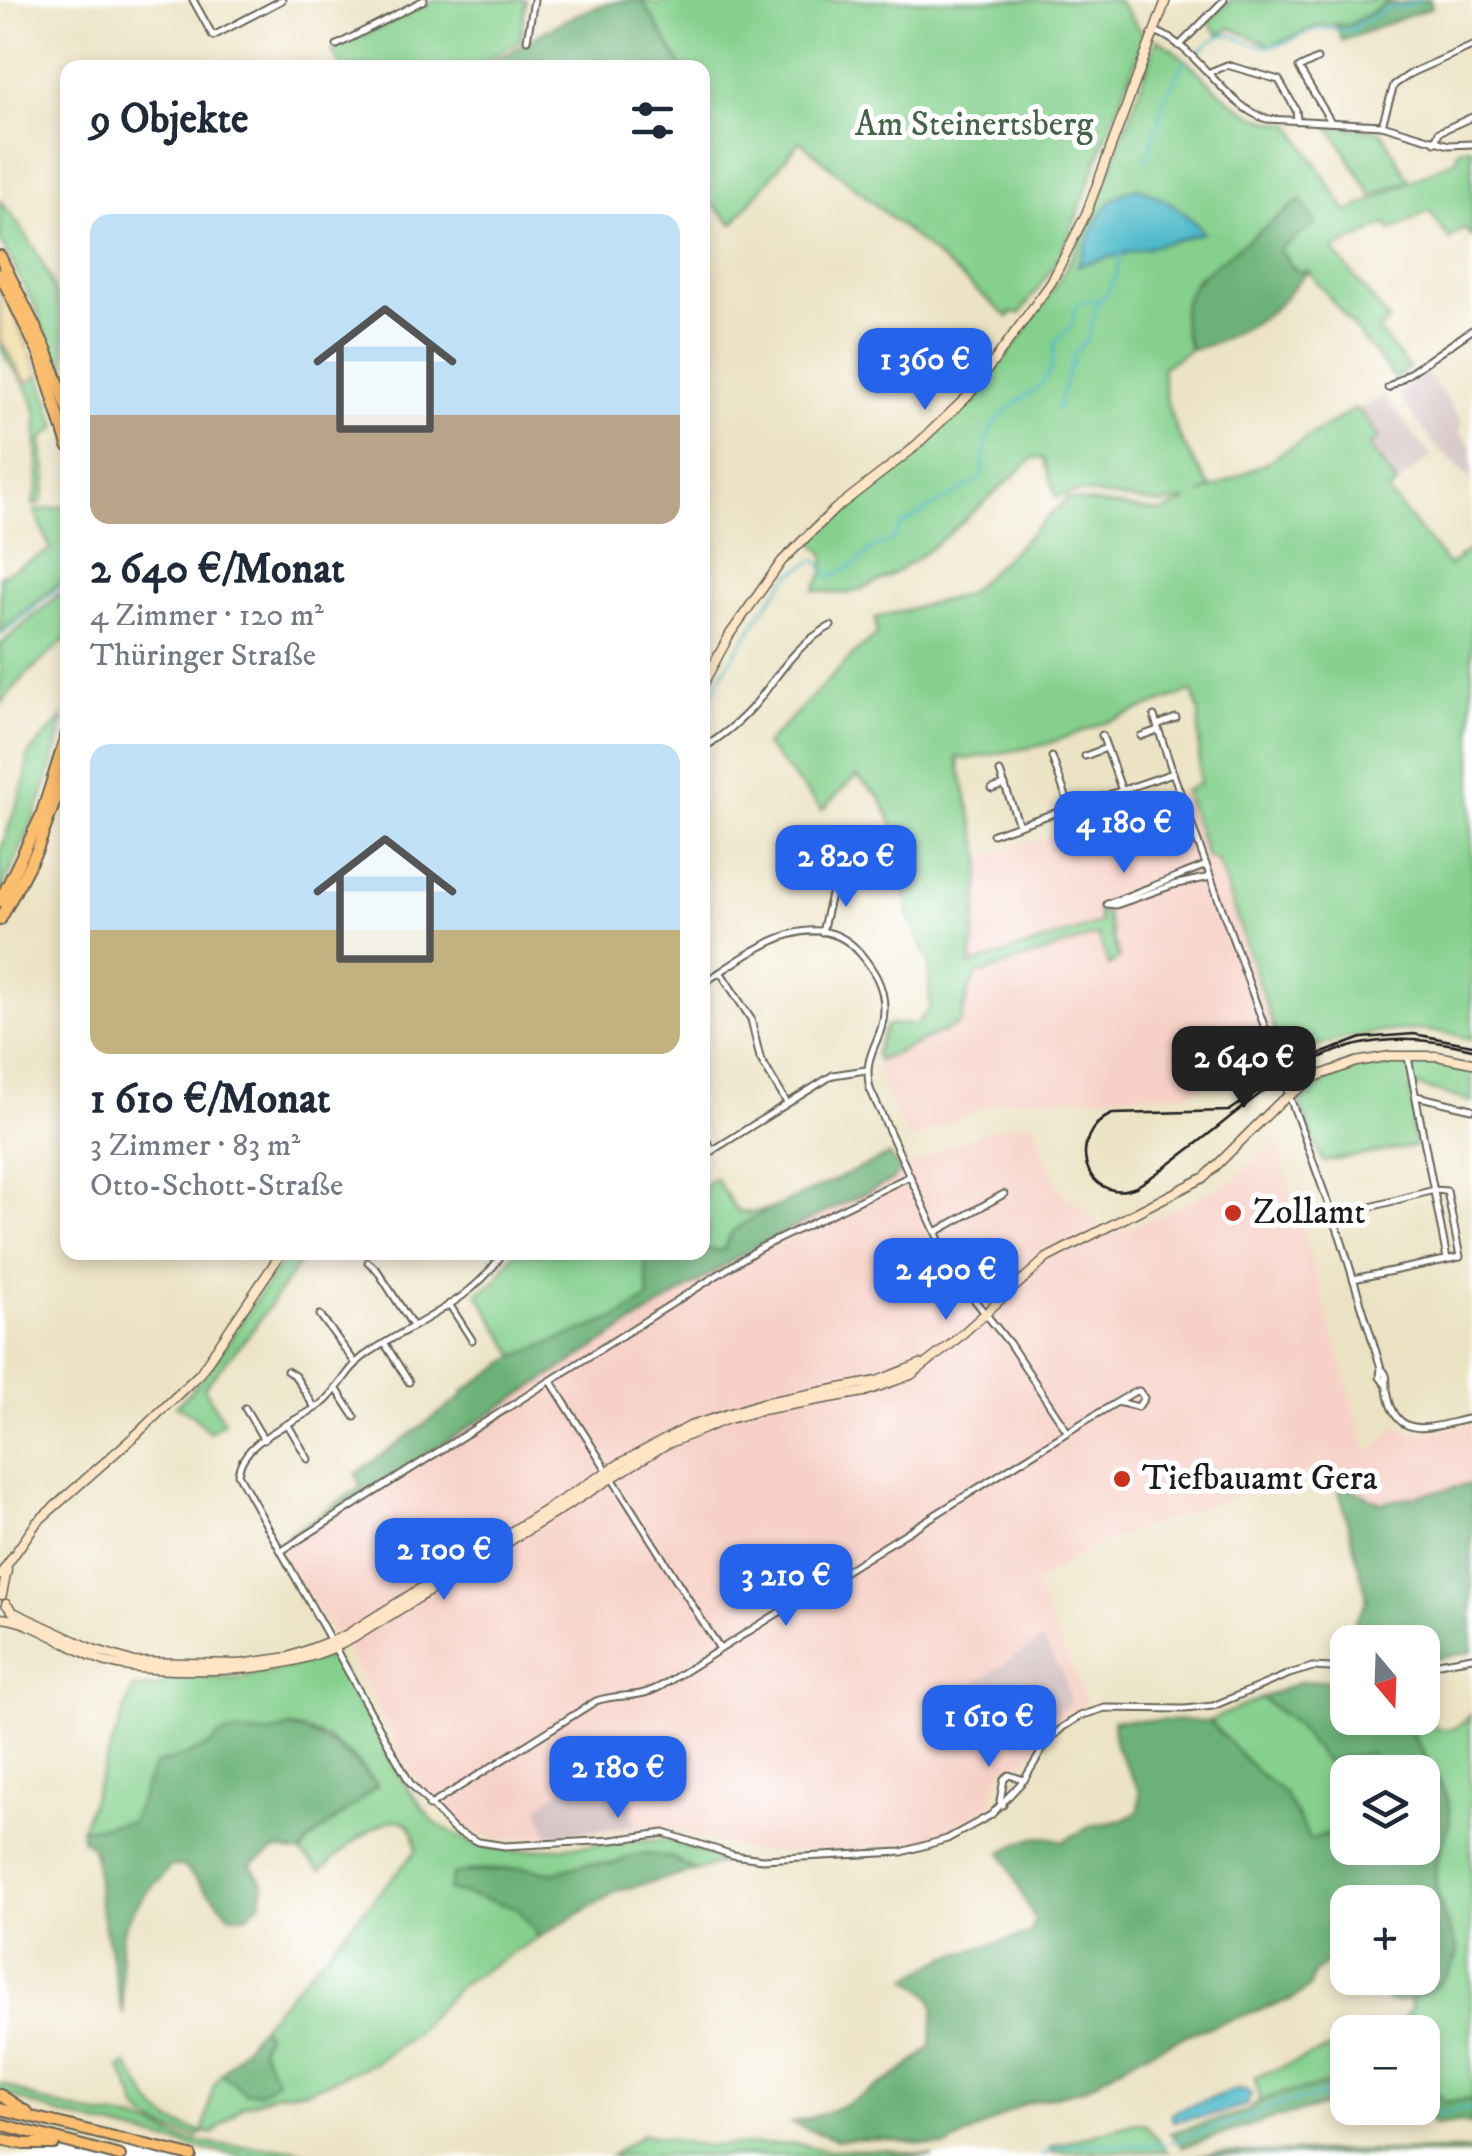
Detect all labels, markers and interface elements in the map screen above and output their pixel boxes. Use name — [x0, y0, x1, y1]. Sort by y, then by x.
icon: filters — [625, 93, 680, 148]
text: 9 Objekte — [90, 94, 248, 146]
park label: Am Steinertsberg — [855, 103, 1094, 147]
icon: home — [295, 279, 475, 459]
pin: 1 360 € — [833, 328, 1017, 413]
text: 1 360 € — [880, 340, 970, 380]
text: 2 640 €/Monat — [90, 544, 345, 596]
text: 4 Zimmer · 120 m² — [90, 596, 324, 636]
text: Thüringer Straße — [90, 636, 316, 676]
pin: 4 180 € — [1032, 791, 1216, 876]
text: 4 180 € — [1076, 803, 1172, 843]
icon: home — [295, 809, 475, 989]
pin: 2 820 € — [754, 825, 938, 910]
text: 2 820 € — [797, 837, 895, 877]
pin: 2 640 € — [1152, 1026, 1336, 1111]
text: 2 640 € — [1194, 1038, 1294, 1078]
text: 1 610 €/Monat — [90, 1074, 330, 1126]
text: 3 Zimmer · 83 m² — [90, 1126, 300, 1166]
text: Otto-Schott-Straße — [90, 1166, 343, 1206]
place label: Zollamt — [1253, 1191, 1366, 1235]
marker: Zollamt — [1222, 1202, 1244, 1224]
pin: 2 400 € — [854, 1238, 1038, 1323]
text: 2 400 € — [895, 1250, 997, 1290]
place label: Tiefbauamt Gera — [1142, 1457, 1378, 1501]
marker: Tiefbauamt Gera — [1111, 1468, 1133, 1490]
pin: 2 100 € — [352, 1518, 536, 1603]
text: 2 100 € — [397, 1530, 491, 1570]
pin: 3 210 € — [694, 1544, 878, 1629]
text: 3 210 € — [742, 1556, 830, 1596]
north arrow — [1330, 1625, 1440, 1735]
map controls — [1330, 1625, 1440, 2125]
pin: 1 610 € — [897, 1685, 1081, 1770]
text: 1 610 € — [944, 1697, 1034, 1737]
pin: 2 180 € — [526, 1736, 710, 1821]
text: 2 180 € — [571, 1748, 665, 1788]
button: layers — [1330, 1755, 1440, 1865]
button: + — [1330, 1885, 1440, 1995]
button: − — [1330, 2015, 1440, 2125]

